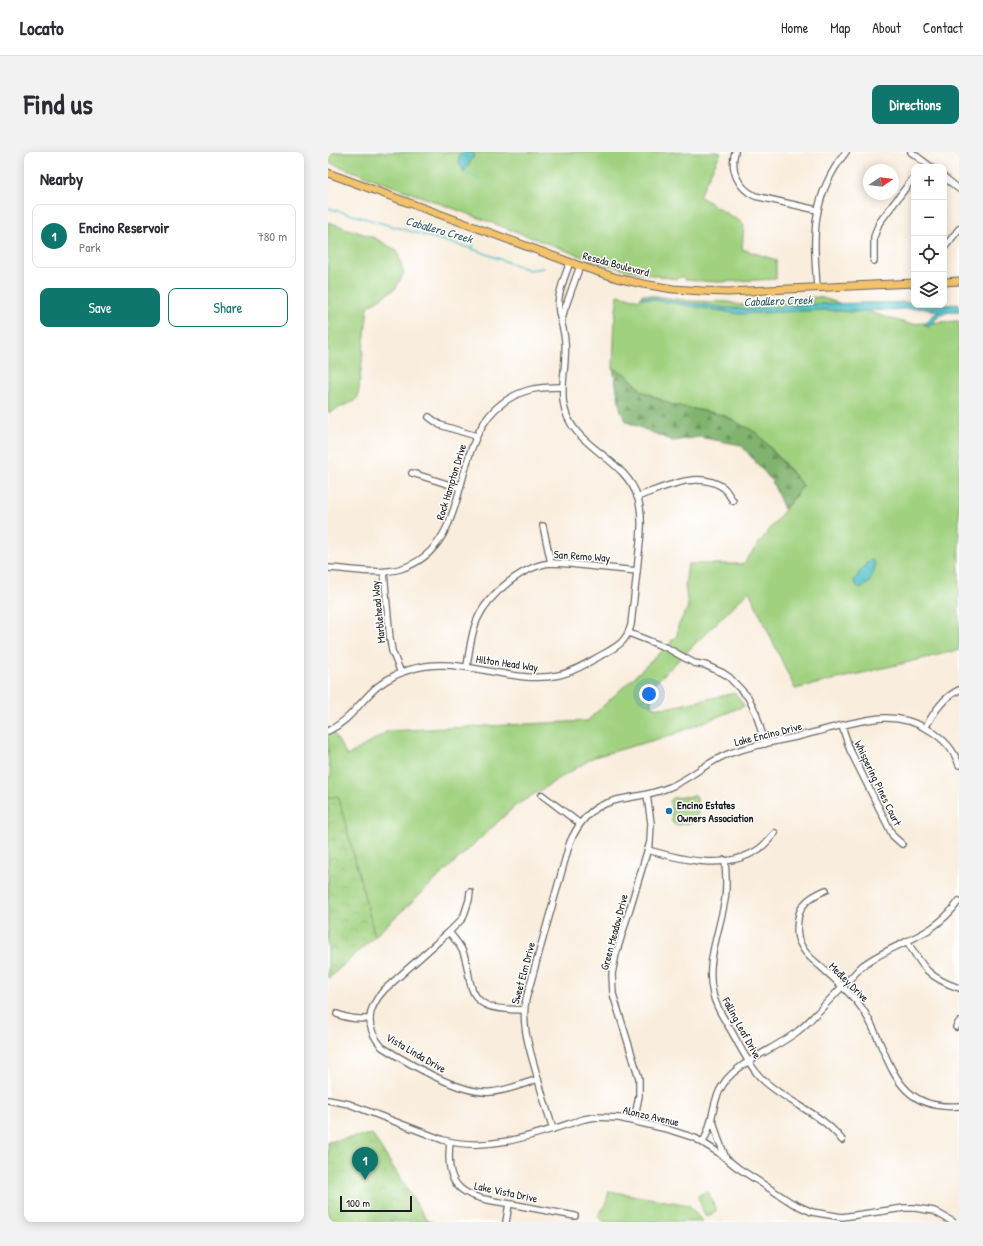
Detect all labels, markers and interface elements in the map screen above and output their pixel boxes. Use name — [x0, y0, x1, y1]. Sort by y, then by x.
text: Locato — [20, 15, 64, 41]
text: Home — [781, 18, 808, 37]
text: Map — [830, 18, 850, 37]
text: About — [872, 18, 901, 37]
text: Contact — [923, 18, 963, 37]
text: Find us — [24, 85, 93, 123]
button: Directions — [872, 85, 959, 124]
north arrow — [863, 164, 899, 200]
map controls — [911, 164, 947, 308]
button: + — [911, 164, 947, 200]
text: Nearby — [40, 167, 83, 190]
button: − — [911, 200, 947, 236]
water label: Caballero Creek — [404, 212, 476, 247]
text: Encino Reservoir — [79, 217, 169, 238]
text: 1 — [52, 227, 56, 245]
text: 780 m — [257, 227, 287, 245]
button: locate — [911, 236, 947, 272]
text: Park — [79, 238, 101, 256]
street label: Reseda Boulevard — [581, 248, 651, 280]
button: layers — [911, 272, 947, 308]
button: Save — [40, 288, 160, 327]
button: Share — [168, 288, 288, 327]
water label: Caballero Creek — [743, 291, 814, 310]
street label: Rock Hampton Drive — [433, 442, 469, 522]
street label: San Remo Way — [553, 547, 611, 565]
street label: Marblehead Way — [368, 580, 388, 644]
street label: Hilton Head Way — [475, 652, 539, 674]
your location — [639, 684, 659, 704]
street label: Lake Encino Drive — [733, 719, 804, 749]
street label: Whispering Pines Court — [851, 738, 905, 828]
place label: Encino Estates Owners Association — [677, 798, 754, 825]
marker: Encino Estates Owners Association — [664, 806, 674, 816]
street label: Green Meadow Drive — [597, 892, 631, 972]
street label: Sweet Elm Drive — [508, 940, 538, 1006]
street label: Medley Drive — [826, 959, 872, 1005]
street label: Falling Leaf Drive — [719, 994, 765, 1062]
street label: Vista Linda Drive — [384, 1030, 449, 1076]
street label: Alonzo Avenue — [622, 1103, 681, 1129]
pin: 1 — [352, 1147, 378, 1180]
street label: Lake Vista Drive — [473, 1178, 539, 1206]
scale bar — [340, 1194, 412, 1213]
text: 100 m — [346, 1196, 370, 1210]

